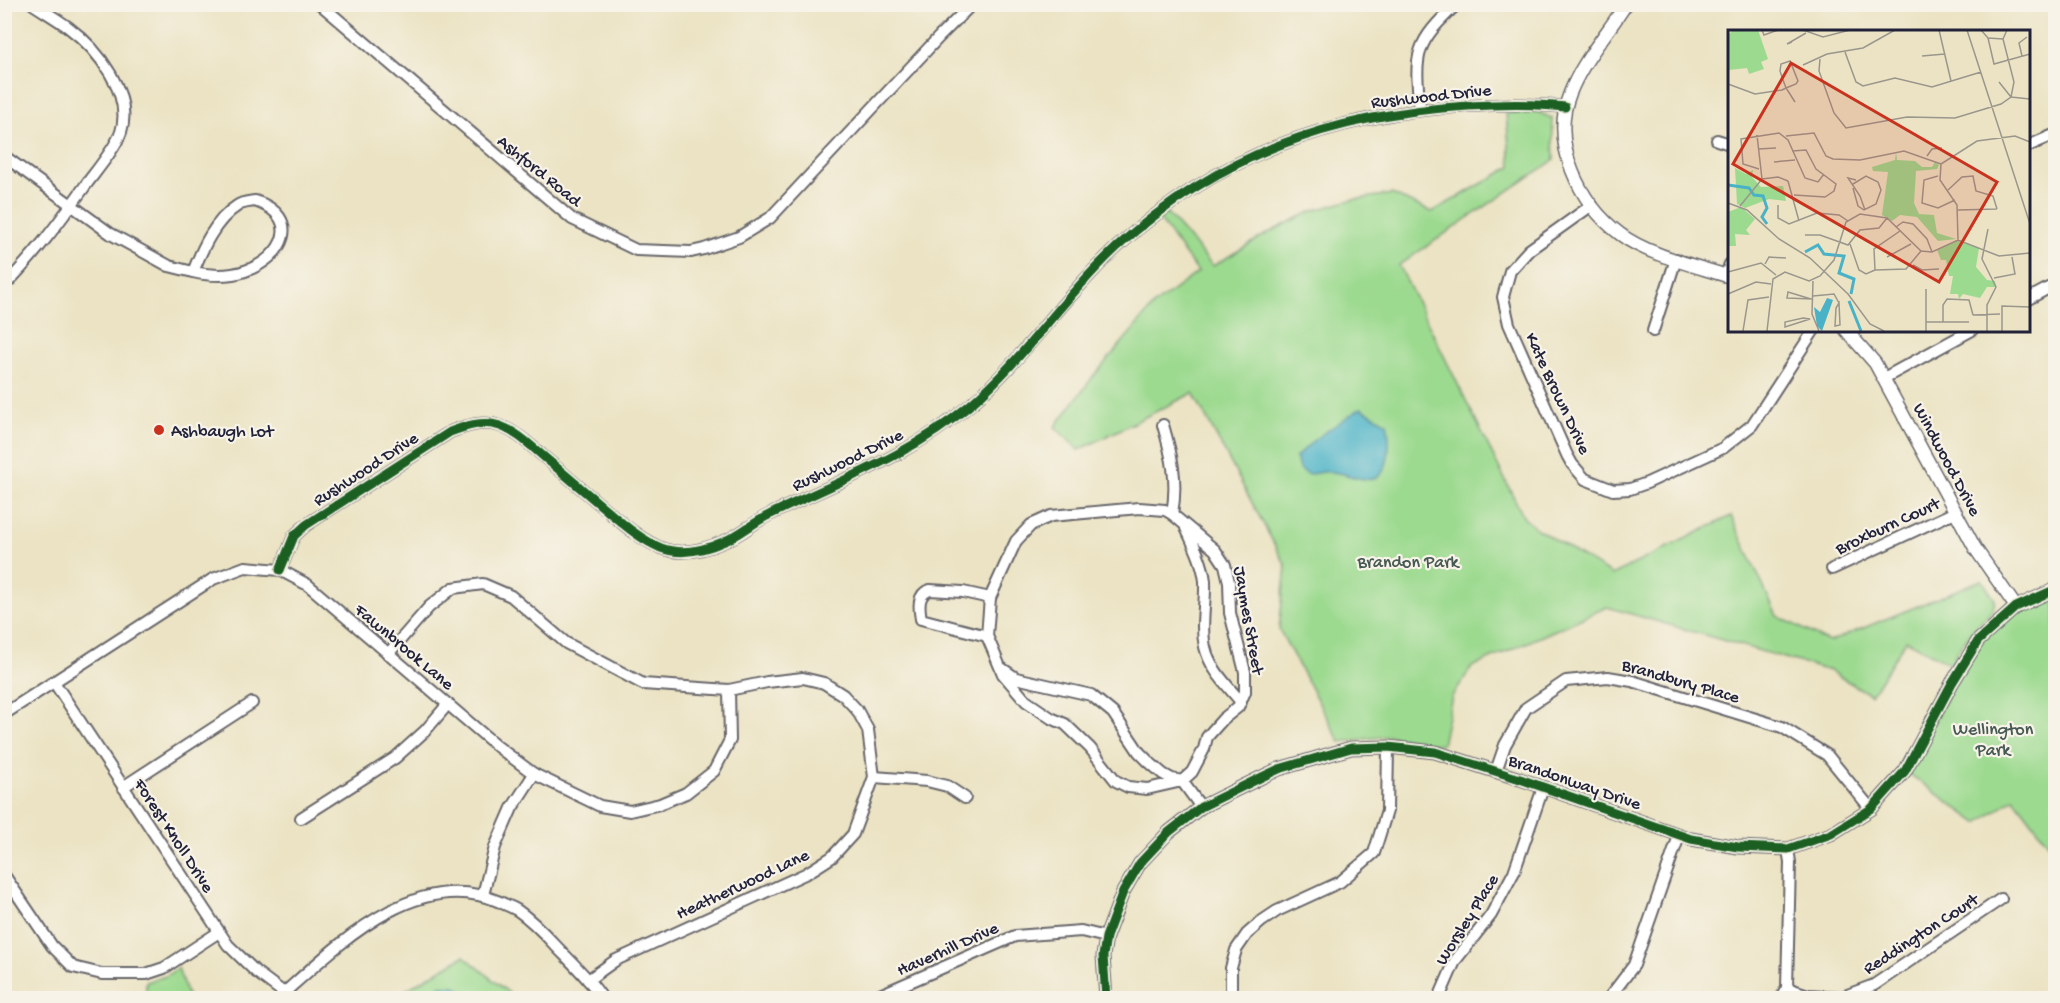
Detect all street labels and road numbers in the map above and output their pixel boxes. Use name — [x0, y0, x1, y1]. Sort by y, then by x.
street label: Rushwood Drive — [1370, 81, 1493, 114]
street label: Ashford Road — [492, 132, 586, 213]
street label: Kate Brown Drive — [1519, 330, 1594, 459]
street label: Windwood Drive — [1907, 400, 1985, 521]
street label: Rushwood Drive — [789, 425, 908, 497]
street label: Rushwood Drive — [310, 428, 423, 512]
street label: Broxburn Court — [1832, 493, 1945, 561]
street label: Jaymes Street — [1228, 565, 1268, 678]
street label: Fawnbrook Lane — [349, 600, 458, 696]
street label: Brandbury Place — [1618, 655, 1742, 709]
street label: Brandonway Drive — [1504, 751, 1644, 816]
street label: Forest Knoll Drive — [128, 775, 218, 898]
street label: Heatherwood Lane — [673, 845, 813, 925]
street label: Worsley Place — [1432, 870, 1505, 970]
street label: Reddington Court — [1860, 889, 1984, 980]
street label: Haverhill Drive — [894, 918, 1003, 982]

